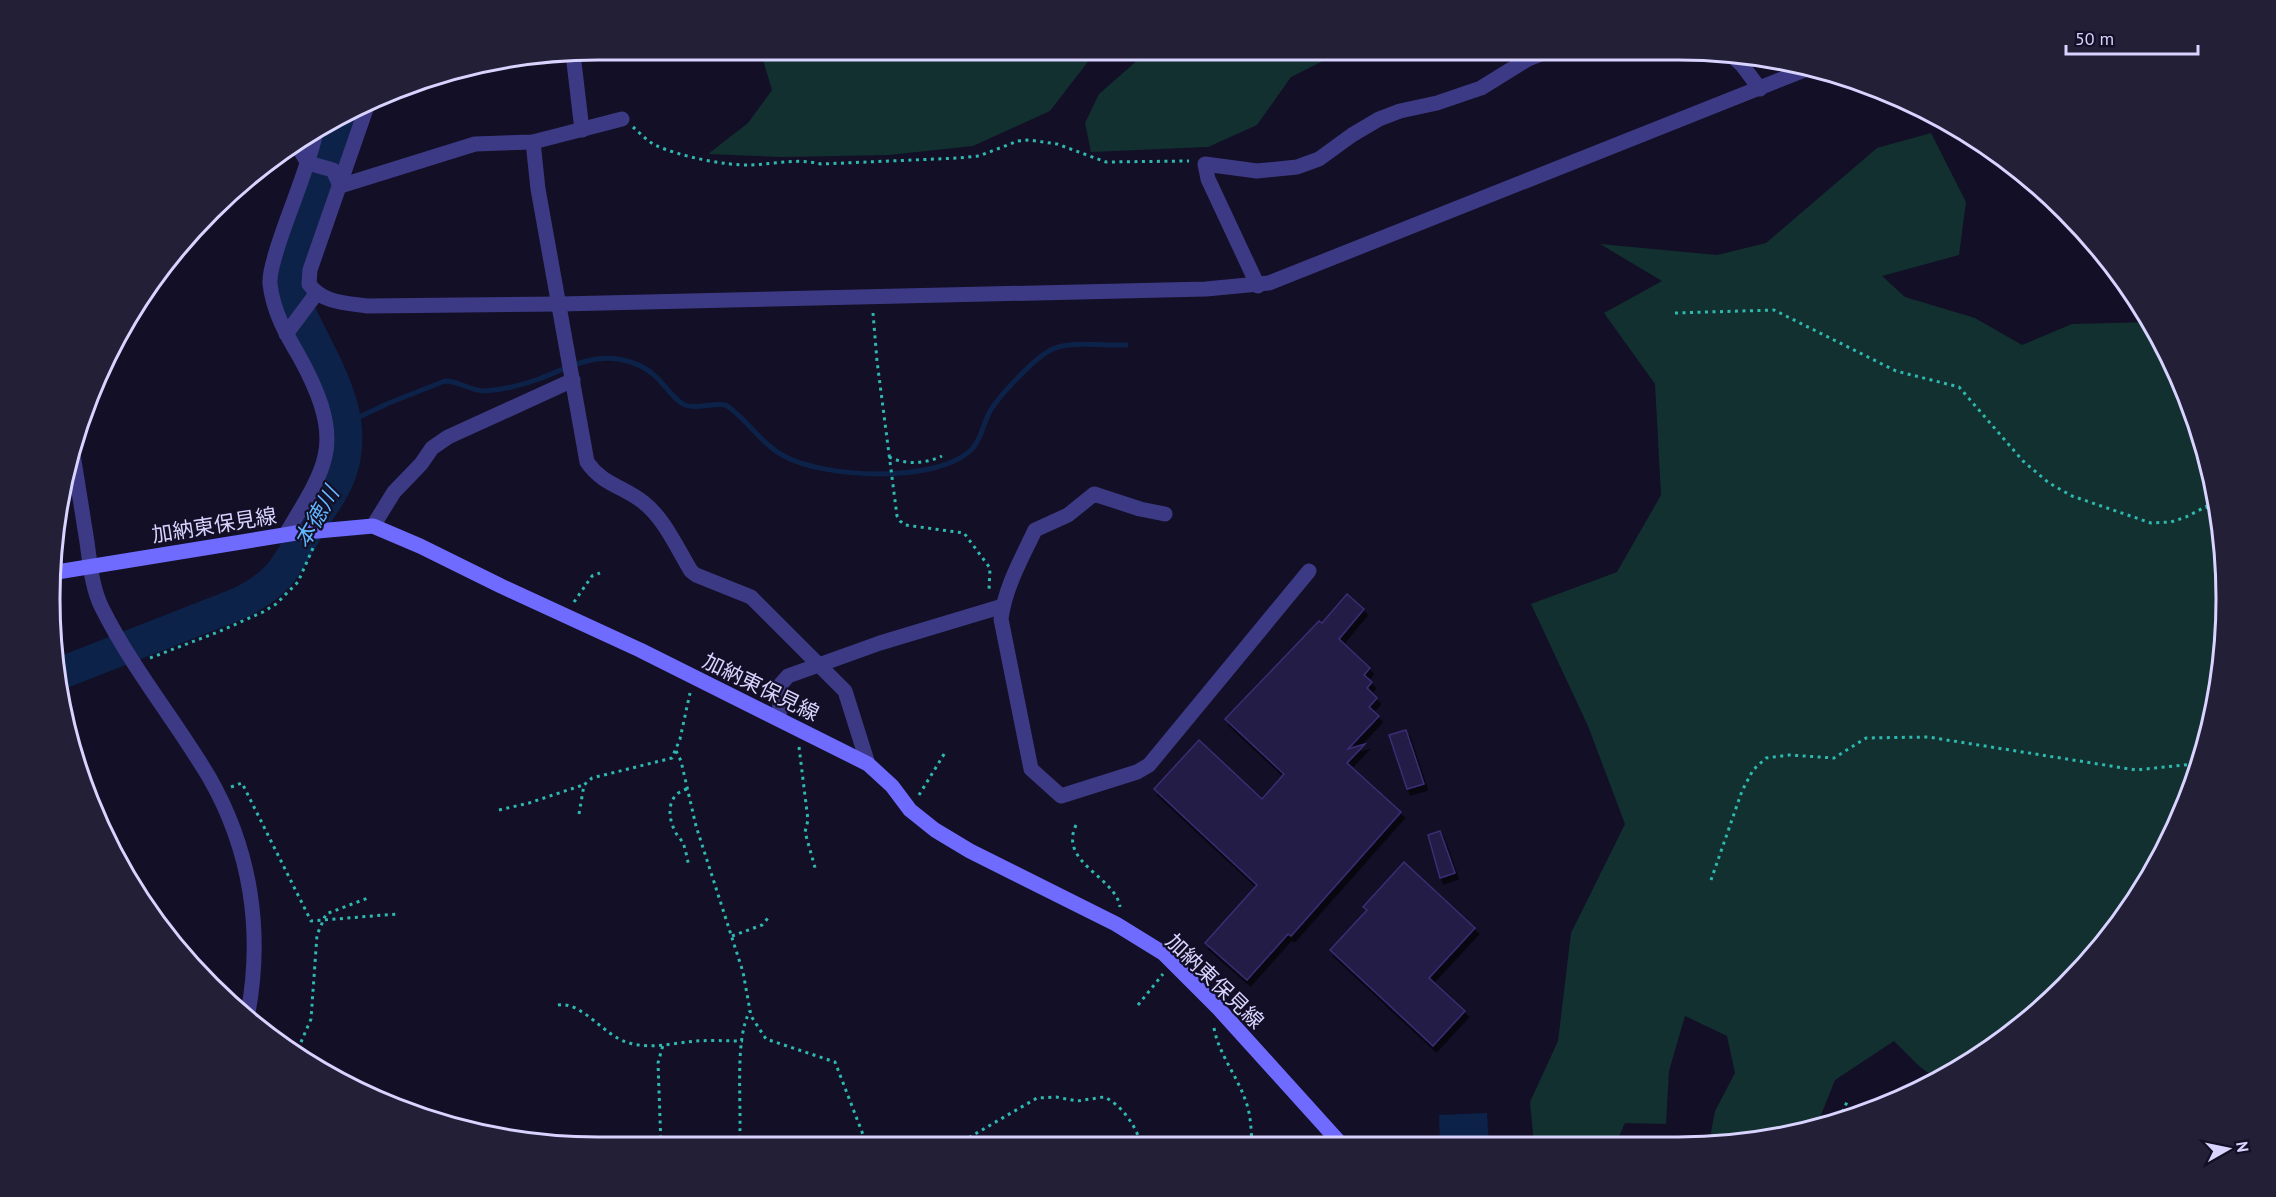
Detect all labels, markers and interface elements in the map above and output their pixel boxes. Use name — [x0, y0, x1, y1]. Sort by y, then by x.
scale bar — [2066, 18, 2198, 56]
text: 50 m — [2075, 27, 2114, 50]
water label: 本徳川 — [287, 480, 346, 553]
street label: 加納東保見線 — [150, 502, 278, 548]
street label: 加納東保見線 — [698, 647, 824, 727]
street label: 加納東保見線 — [1160, 928, 1270, 1034]
north arrow — [2198, 1119, 2258, 1179]
text: N — [2232, 1140, 2254, 1153]

